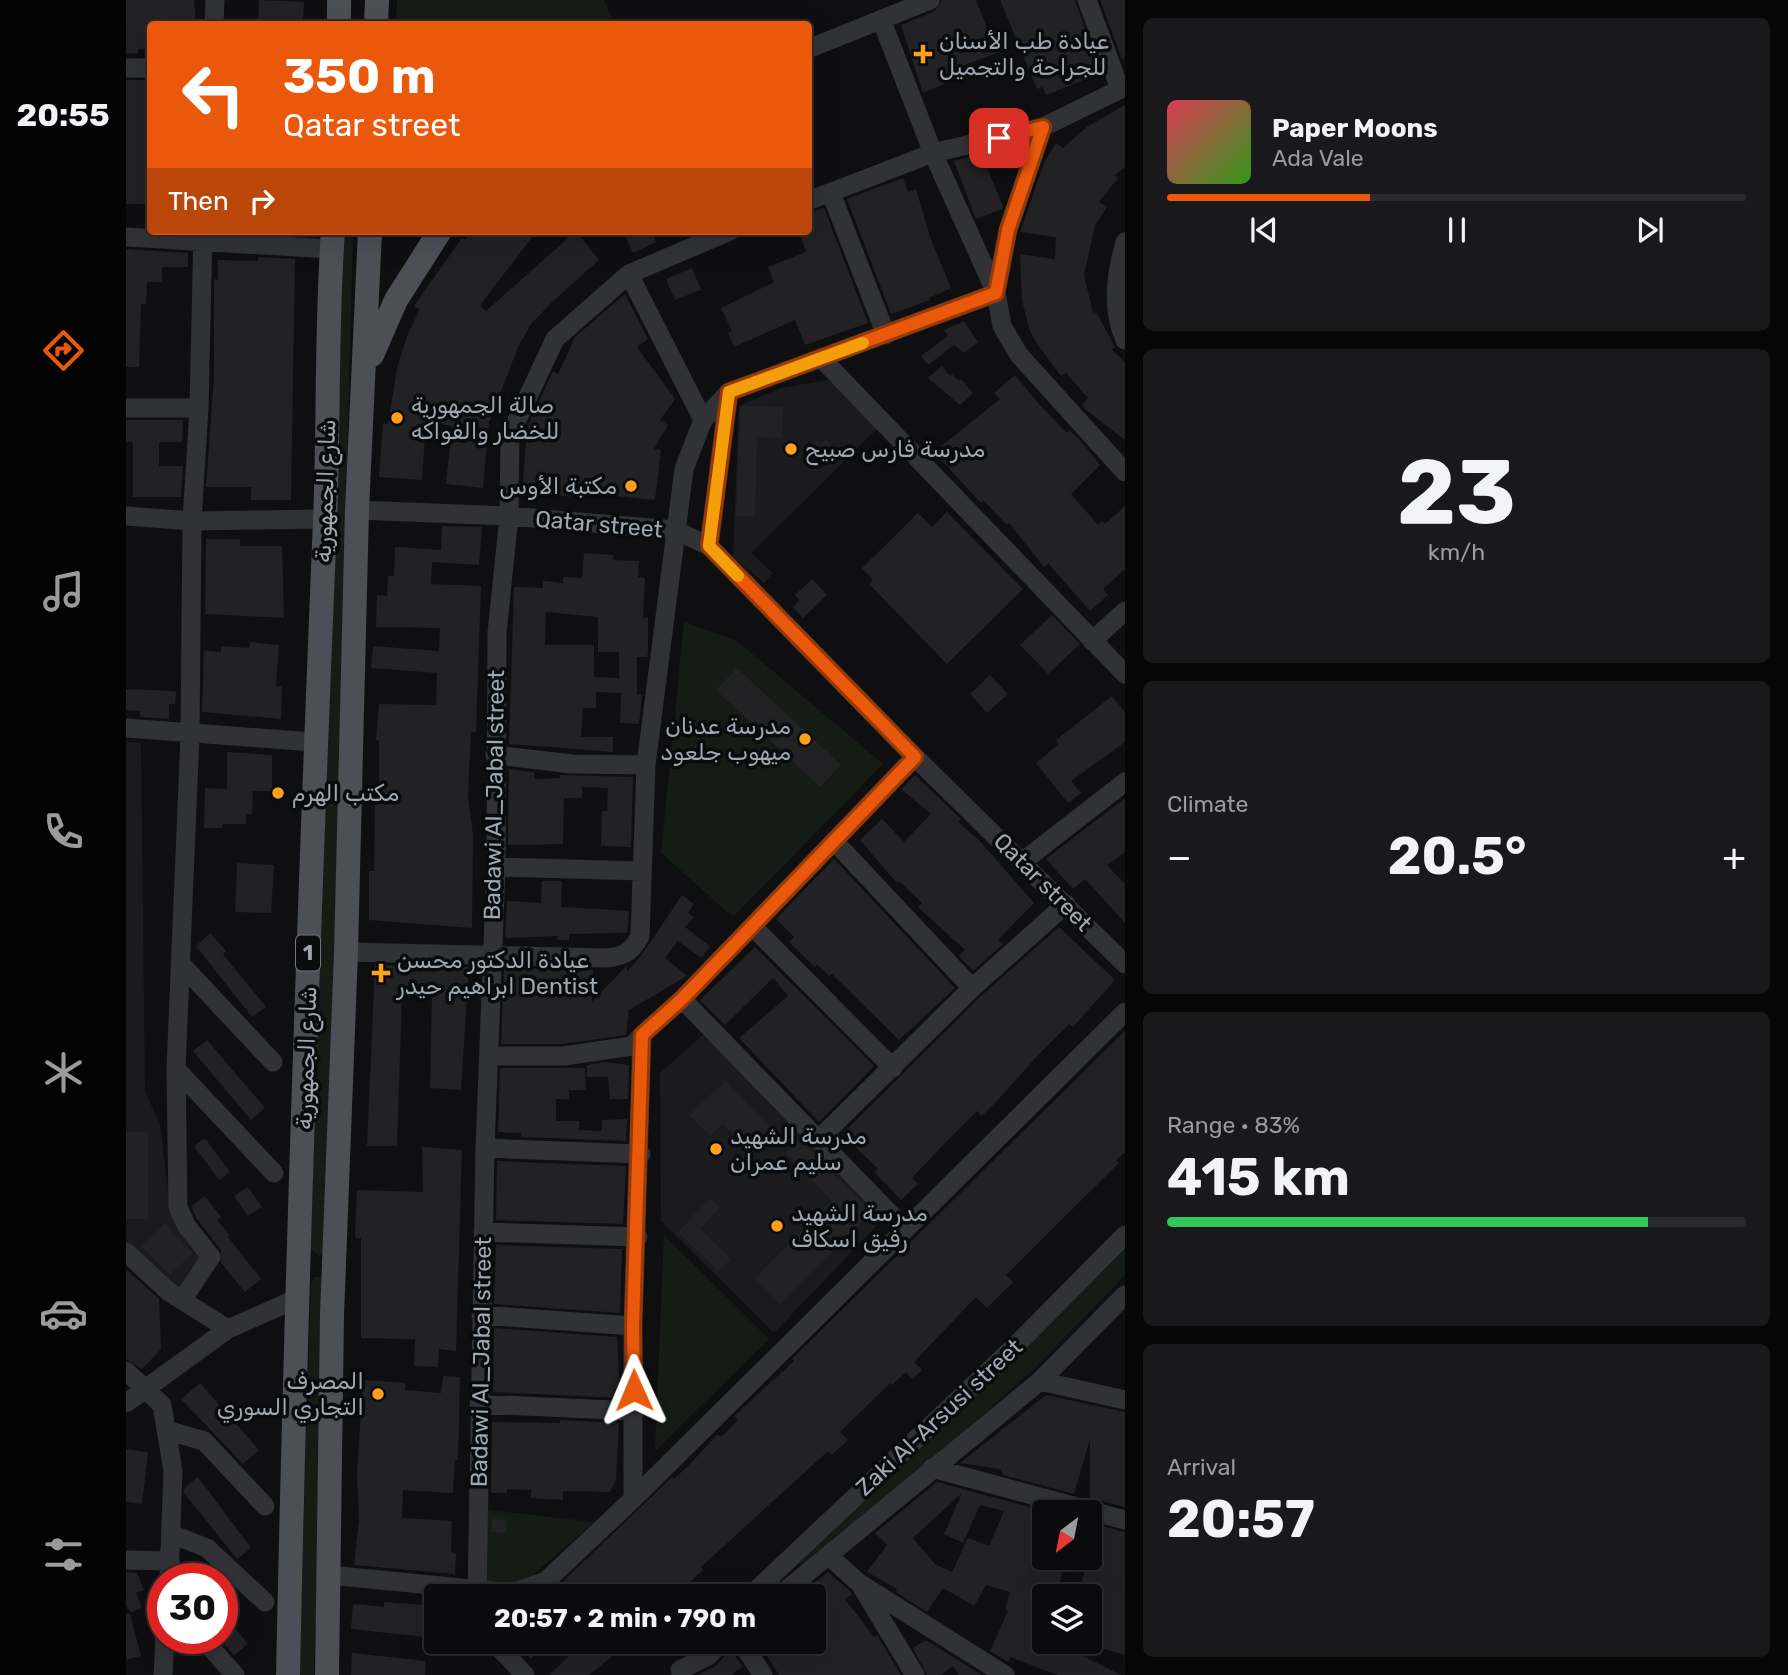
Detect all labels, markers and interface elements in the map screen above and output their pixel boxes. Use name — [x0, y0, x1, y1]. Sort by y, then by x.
place label: عيادة طب الأسنان للجراحة والتجميل — [939, 27, 1109, 81]
marker: عيادة طب الأسنان للجراحة والتجميل — [913, 44, 933, 64]
text: 350 m — [283, 47, 436, 105]
icon: left — [168, 49, 259, 140]
text: 20:55 — [16, 96, 110, 134]
text: Qatar street — [283, 106, 461, 144]
pin — [969, 108, 1029, 168]
text: Paper Moons — [1272, 113, 1438, 144]
icon: arrive — [980, 119, 1018, 157]
text: Ada Vale — [1272, 144, 1364, 172]
icon: right — [243, 182, 281, 220]
text: Then — [168, 186, 229, 217]
icon: previous — [1245, 211, 1283, 249]
icon: pause — [1438, 211, 1476, 249]
icon: next — [1631, 211, 1669, 249]
icon: directions — [39, 326, 88, 375]
place label: صالة الجمهورية للخضار والفواكه — [411, 391, 560, 445]
marker: صالة الجمهورية للخضار والفواكه — [389, 410, 405, 426]
street label: شارع الجمهورية — [309, 419, 343, 563]
place label: مدرسة فارس صبيح — [805, 435, 985, 466]
text: 23 — [1397, 438, 1516, 546]
marker: مدرسة فارس صبيح — [783, 441, 799, 457]
place label: مكتبة الأوس — [499, 472, 617, 500]
marker: مكتبة الأوس — [623, 478, 639, 494]
street label: Qatar street — [534, 504, 664, 544]
text: km/h — [1428, 538, 1485, 566]
icon: music — [39, 567, 88, 616]
street label: Badawi Al_Jabal street — [478, 670, 510, 920]
place label: مدرسة عدنان ميهوب جلعود — [660, 712, 791, 766]
marker: مدرسة عدنان ميهوب جلعود — [797, 731, 813, 747]
place label: مكتب الهرم — [292, 779, 399, 808]
marker: مكتب الهرم — [270, 785, 286, 801]
text: Climate — [1167, 790, 1248, 818]
icon: phone — [39, 807, 88, 856]
text: 20.5° — [1388, 825, 1526, 887]
street label: Qatar street — [988, 827, 1098, 937]
text: − — [1167, 834, 1192, 880]
text: + — [1722, 834, 1746, 880]
road number: 1 — [296, 936, 320, 970]
place label: عيادة الدكتور محسن ابراهيم حيدر Dentist — [395, 946, 598, 1001]
marker: عيادة الدكتور محسن ابراهيم حيدر Dentist — [371, 963, 391, 983]
street label: شارع الجمهورية — [290, 986, 324, 1130]
icon: climate — [39, 1048, 88, 1097]
text: Range · 83% — [1167, 1111, 1300, 1139]
place label: مدرسة الشهيد سليم عمران — [730, 1122, 867, 1177]
marker: مدرسة الشهيد سليم عمران — [708, 1141, 724, 1157]
text: 415 km — [1167, 1146, 1350, 1208]
place label: مدرسة الشهيد رفيق اسكاف — [791, 1199, 928, 1253]
marker: مدرسة الشهيد رفيق اسكاف — [769, 1218, 785, 1234]
street label: Badawi Al_Jabal street — [465, 1237, 497, 1487]
icon: car — [39, 1289, 88, 1338]
street label: Zaki Al-Arsusi street — [850, 1333, 1028, 1501]
position arrow — [597, 1353, 671, 1427]
place label: المصرف التجاري السوري — [217, 1367, 364, 1424]
marker: المصرف التجاري السوري — [370, 1386, 386, 1402]
text: Arrival — [1167, 1453, 1236, 1481]
text: 20:57 — [1167, 1488, 1315, 1550]
north arrow — [1032, 1500, 1102, 1570]
map controls — [1032, 1500, 1102, 1654]
icon: filters — [39, 1530, 88, 1579]
speed limit sign: 30 — [147, 1563, 238, 1654]
button: layers — [1032, 1584, 1102, 1654]
text: 20:57 · 2 min · 790 m — [494, 1603, 756, 1634]

